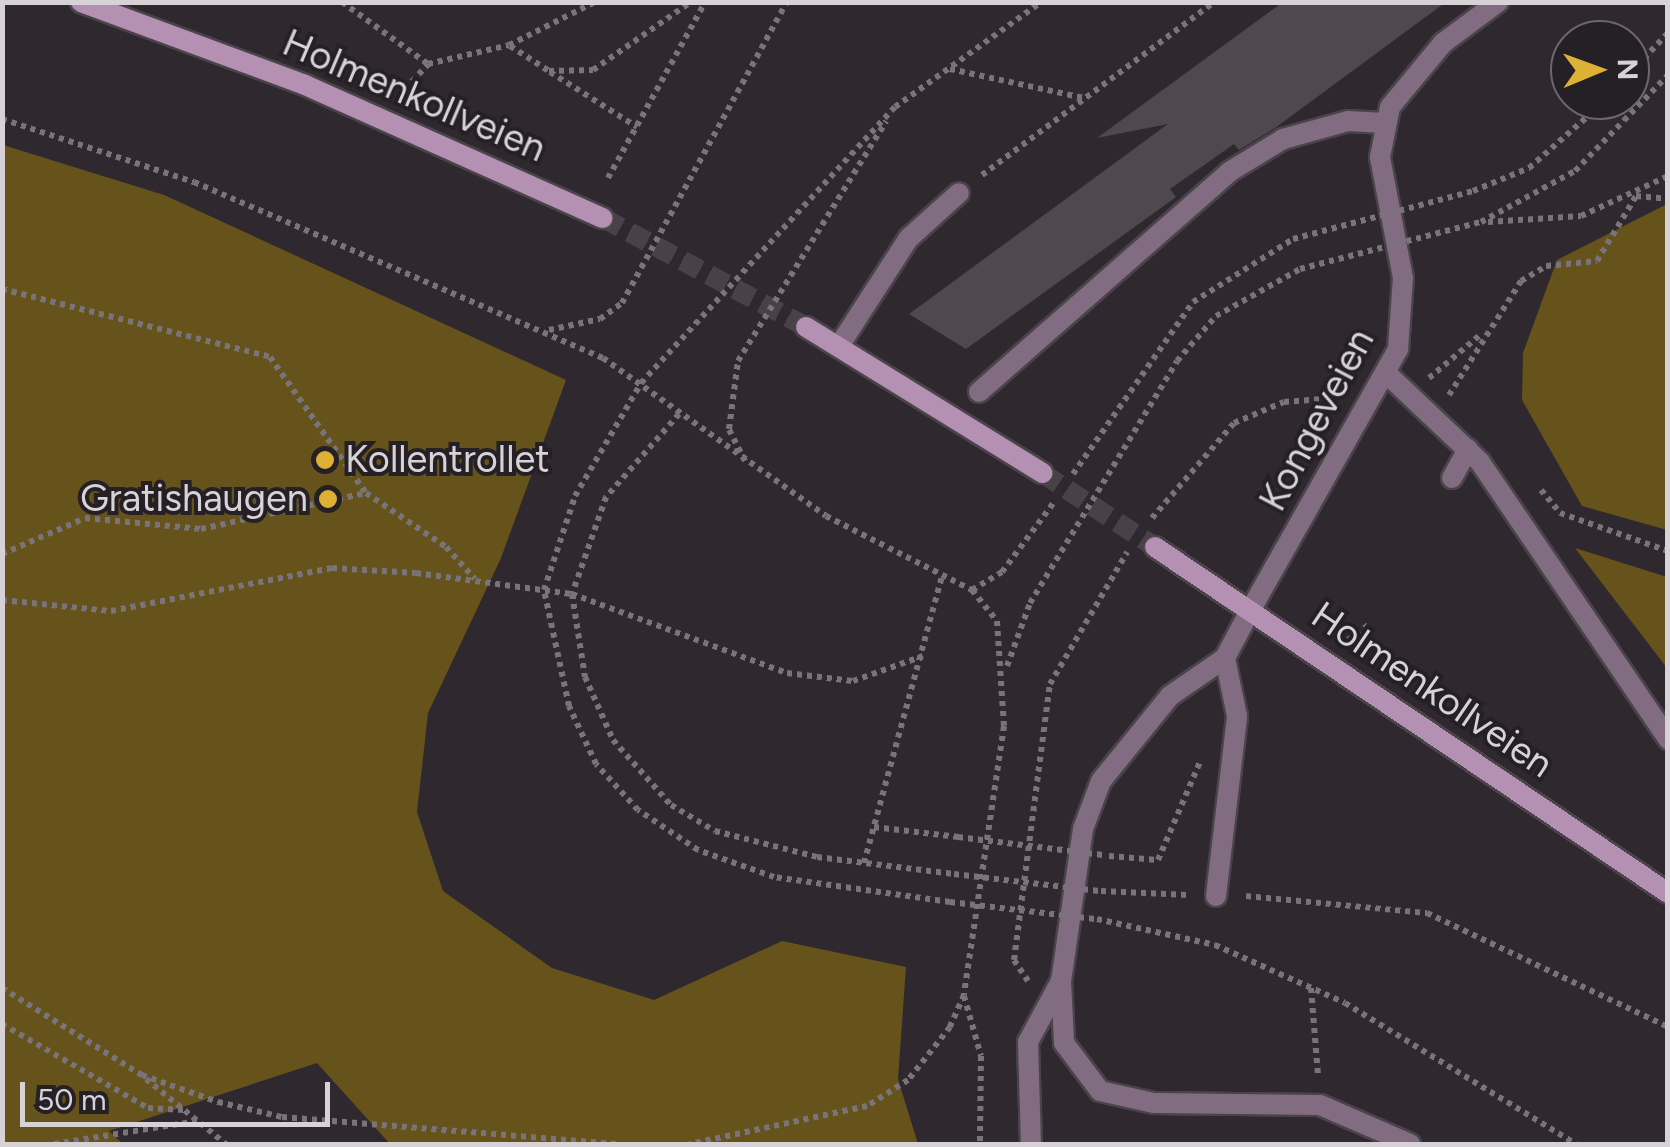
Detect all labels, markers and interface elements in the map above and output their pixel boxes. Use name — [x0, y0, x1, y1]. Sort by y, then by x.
street label: Holmenkollveien — [276, 20, 552, 172]
north arrow — [1550, 20, 1650, 120]
text: N — [1611, 58, 1645, 81]
street label: Kongeveien — [1250, 321, 1384, 519]
place label: Kollentrollet — [345, 437, 550, 483]
marker: Kollentrollet — [314, 449, 336, 471]
place label: Gratishaugen — [80, 476, 308, 522]
marker: Gratishaugen — [317, 488, 339, 510]
street label: Holmenkollveien — [1303, 593, 1561, 787]
scale bar — [25, 1062, 335, 1124]
text: 50 m — [37, 1081, 106, 1118]

